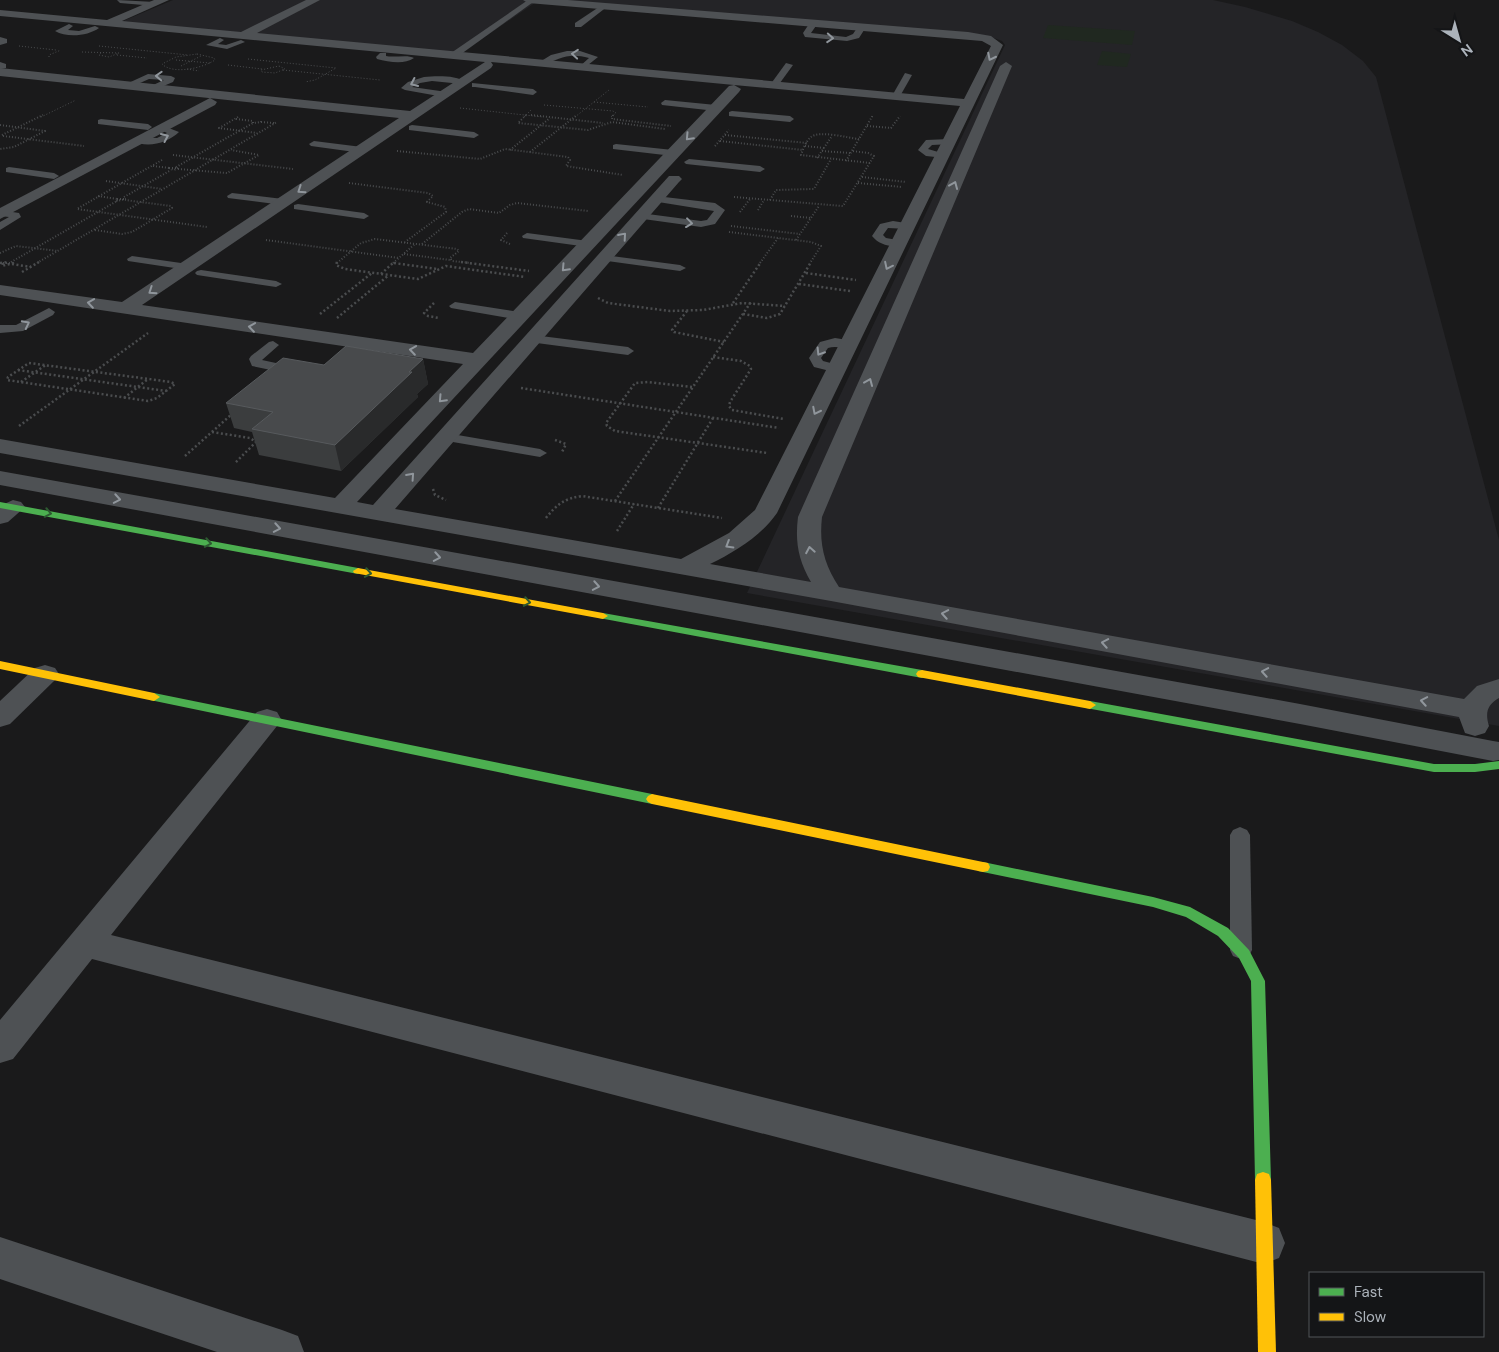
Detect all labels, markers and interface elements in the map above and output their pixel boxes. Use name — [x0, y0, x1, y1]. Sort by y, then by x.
north arrow — [1434, 15, 1484, 65]
one-way arrow — [826, 32, 834, 43]
text: N — [1457, 40, 1476, 61]
one-way arrow — [570, 49, 578, 60]
one-way arrow — [987, 52, 997, 61]
one-way arrow — [155, 71, 163, 82]
one-way arrow — [410, 76, 419, 87]
one-way arrow — [686, 131, 695, 140]
one-way arrow — [160, 133, 169, 144]
one-way arrow — [948, 181, 959, 190]
one-way arrow — [298, 184, 307, 193]
one-way arrow — [685, 217, 693, 228]
one-way arrow — [617, 233, 626, 242]
one-way arrow — [885, 260, 895, 269]
one-way arrow — [562, 262, 571, 271]
one-way arrow — [148, 284, 157, 294]
one-way arrow — [87, 299, 96, 309]
one-way arrow — [20, 321, 29, 331]
one-way arrow — [248, 322, 256, 333]
one-way arrow — [409, 345, 417, 356]
one-way arrow — [816, 347, 826, 356]
one-way arrow — [862, 378, 873, 387]
one-way arrow — [439, 393, 448, 402]
one-way arrow — [813, 406, 823, 415]
one-way arrow — [405, 473, 414, 482]
one-way arrow — [112, 493, 121, 503]
one-way arrow — [44, 508, 52, 518]
one-way arrow — [272, 522, 281, 532]
one-way arrow — [203, 538, 212, 548]
one-way arrow — [725, 538, 734, 548]
one-way arrow — [805, 545, 815, 554]
one-way arrow — [432, 551, 441, 562]
one-way arrow — [363, 567, 372, 577]
one-way arrow — [592, 581, 601, 591]
one-way arrow — [523, 596, 532, 606]
one-way arrow — [940, 609, 949, 619]
one-way arrow — [1100, 638, 1109, 648]
one-way arrow — [1260, 667, 1269, 677]
one-way arrow — [1420, 696, 1429, 706]
legend — [1309, 1272, 1484, 1337]
text: Fast — [1354, 1282, 1383, 1302]
text: Slow — [1354, 1307, 1387, 1327]

